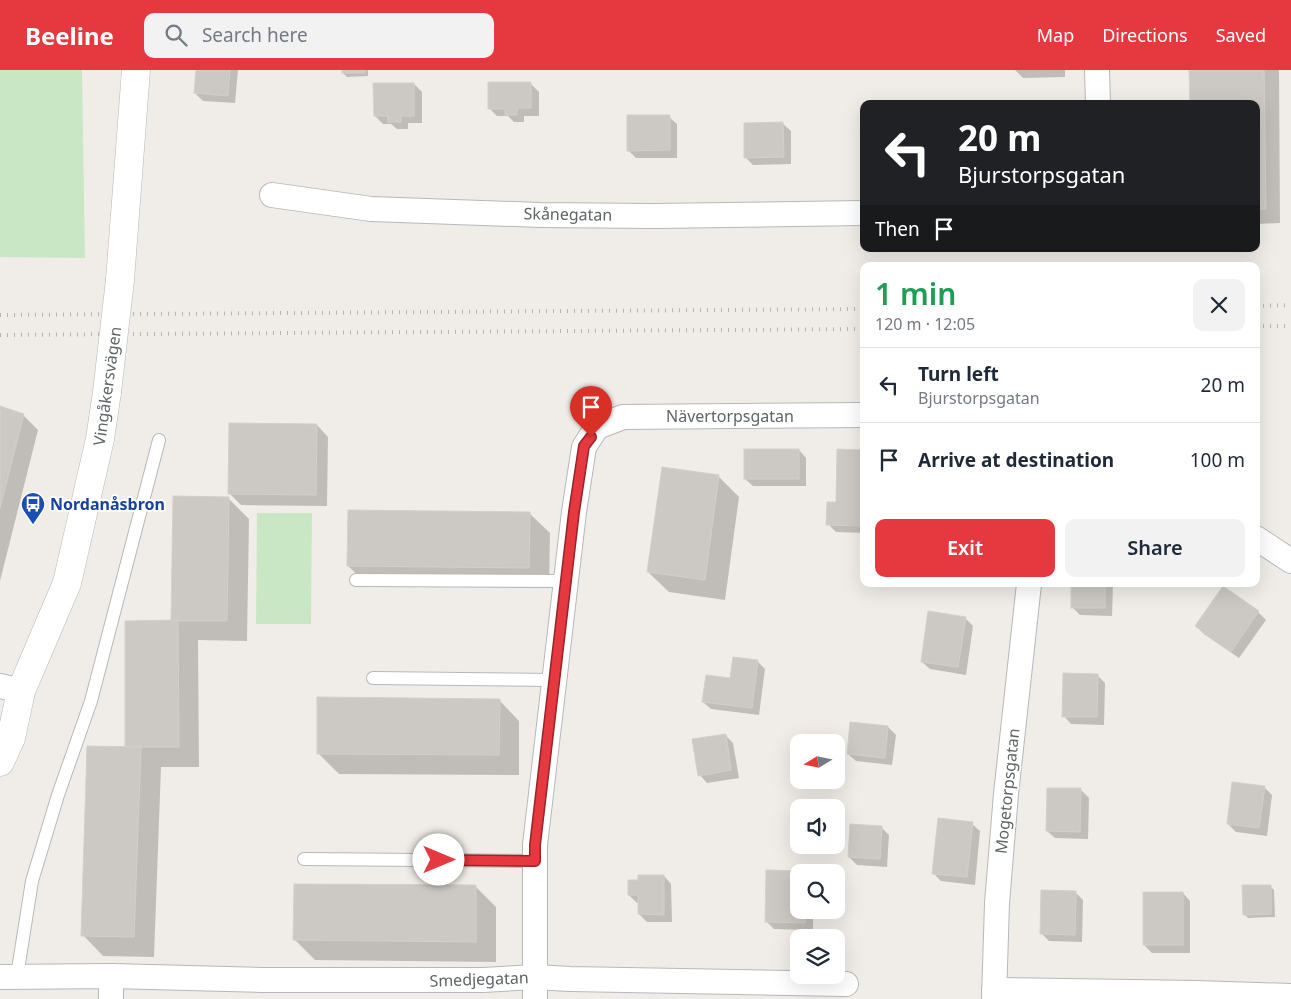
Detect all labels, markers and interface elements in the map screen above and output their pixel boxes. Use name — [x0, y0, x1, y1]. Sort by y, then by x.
search box — [144, 13, 494, 58]
text: Beeline — [25, 19, 114, 52]
icon: search — [162, 21, 190, 49]
text: Search here — [202, 22, 308, 48]
text: Map — [1037, 23, 1074, 47]
text: Directions — [1102, 23, 1188, 47]
text: Saved — [1216, 23, 1266, 47]
text: 20 m — [958, 114, 1041, 161]
icon: left — [875, 120, 940, 185]
text: Bjurstorpsgatan — [958, 159, 1125, 189]
street label: Skånegatan — [523, 202, 613, 226]
icon: arrive — [930, 215, 958, 243]
text: Then — [875, 216, 920, 242]
text: 1 min — [875, 273, 956, 314]
button: close — [1193, 279, 1245, 331]
text: 120 m · 12:05 — [875, 313, 975, 335]
street label: Vingåkersvägen — [88, 325, 126, 447]
text: Turn left — [918, 361, 999, 387]
icon: left — [875, 371, 903, 399]
text: 20 m — [1201, 372, 1245, 398]
pin — [570, 386, 612, 437]
text: Bjurstorpsgatan — [918, 387, 1040, 409]
icon: arrive — [577, 393, 605, 421]
street label: Nävertorpsgatan — [666, 405, 794, 427]
icon: arrive — [875, 446, 903, 474]
text: Arrive at destination — [918, 447, 1114, 473]
text: 100 m — [1190, 447, 1245, 473]
bus stop icon: Nordanåsbron — [20, 491, 46, 525]
place label: Nordanåsbron — [50, 493, 165, 515]
button: Exit — [875, 519, 1055, 577]
button: Share — [1065, 519, 1245, 577]
street label: Mogetorpsgatan — [989, 727, 1025, 855]
north arrow — [790, 734, 845, 789]
map controls — [790, 734, 845, 984]
button: sound — [790, 799, 845, 854]
position arrow — [412, 833, 464, 885]
button: search — [790, 864, 845, 919]
button: layers — [790, 929, 845, 984]
street label: Smedjegatan — [429, 966, 529, 992]

